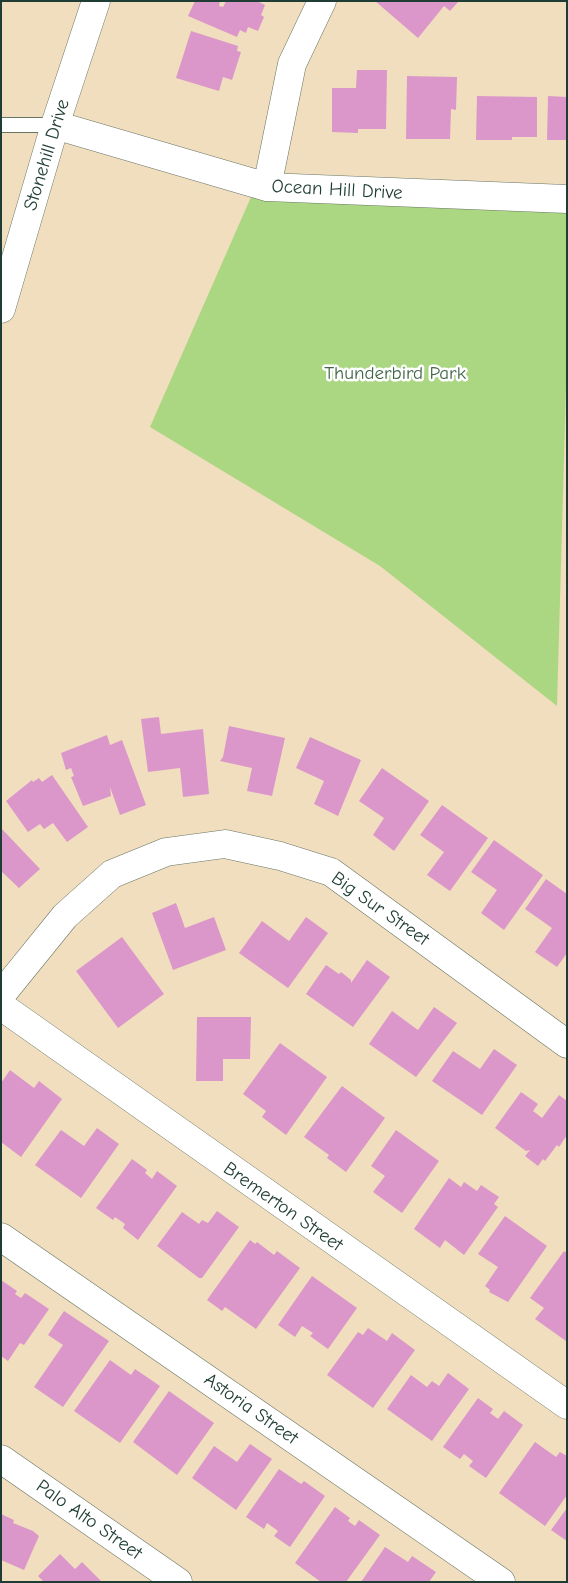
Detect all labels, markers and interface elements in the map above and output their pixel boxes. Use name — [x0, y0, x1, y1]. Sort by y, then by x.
street label: Stonehill Drive — [19, 96, 75, 214]
street label: Ocean Hill Drive — [271, 175, 403, 205]
park label: Thunderbird Park — [324, 363, 466, 385]
street label: Big Sur Street — [327, 867, 433, 951]
street label: Bremerton Street — [219, 1157, 347, 1257]
street label: Astoria Street — [200, 1368, 302, 1450]
street label: Palo Alto Street — [32, 1475, 146, 1565]

